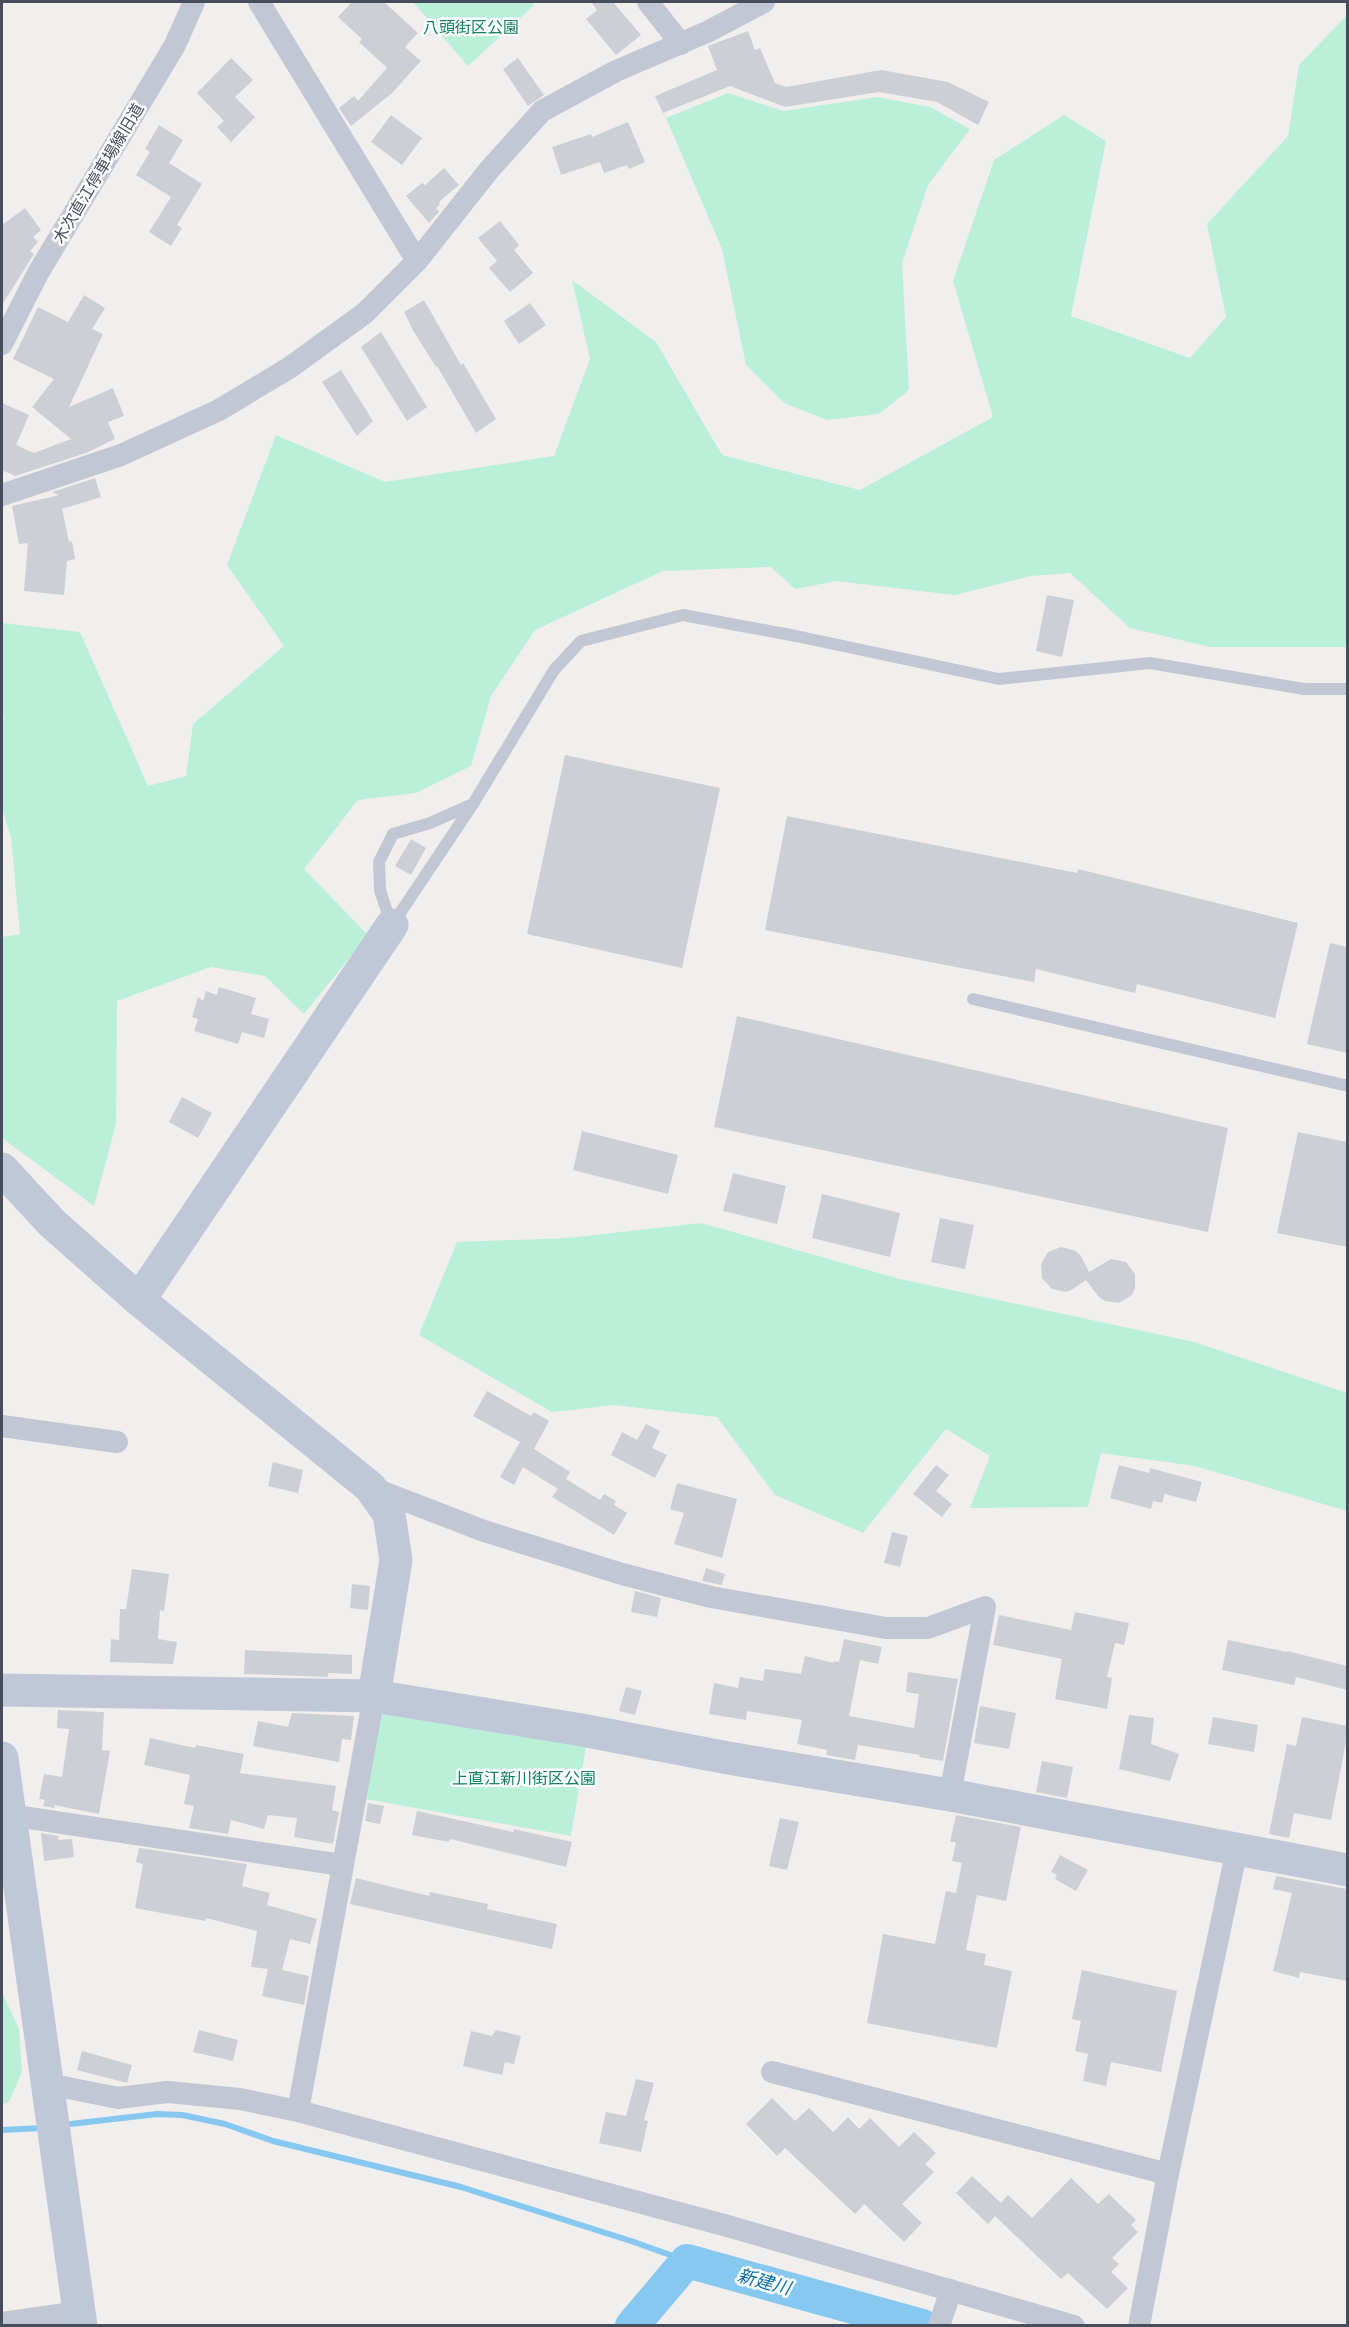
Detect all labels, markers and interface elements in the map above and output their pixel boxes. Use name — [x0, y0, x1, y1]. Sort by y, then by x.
park label: 八頭街区公園 — [423, 16, 519, 38]
street label: 木次直江停車場線旧道 — [47, 99, 149, 247]
park label: 上直江新川街区公園 — [452, 1767, 596, 1789]
water label: 新建川 — [735, 2262, 795, 2300]

